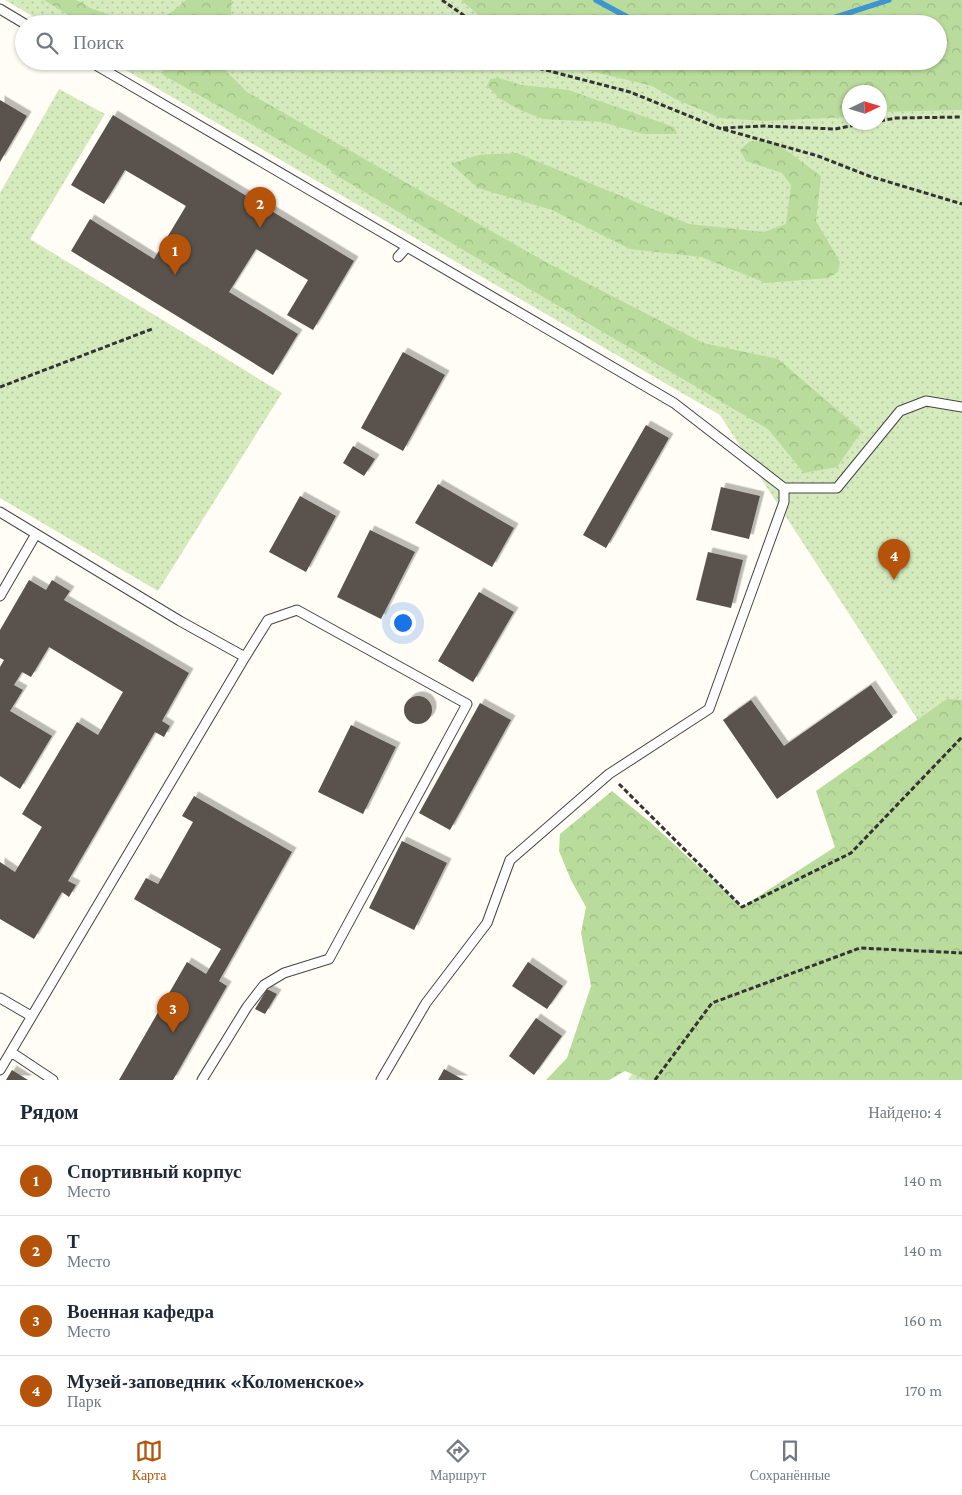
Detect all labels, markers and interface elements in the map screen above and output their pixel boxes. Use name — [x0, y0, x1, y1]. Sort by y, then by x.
search box — [15, 15, 947, 70]
icon: search — [33, 29, 61, 57]
text: Поиск — [73, 32, 124, 53]
north arrow — [842, 85, 887, 130]
pin: 2 — [244, 187, 276, 228]
pin: 1 — [159, 234, 191, 275]
pin: 4 — [878, 539, 910, 580]
your location — [390, 610, 416, 636]
pin: 3 — [157, 992, 189, 1033]
text: Рядом — [20, 1100, 79, 1124]
text: Найдено: 4 — [868, 1104, 942, 1121]
text: Спортивный корпус — [67, 1161, 241, 1182]
text: 1 — [33, 1172, 39, 1189]
text: 140 m — [904, 1172, 942, 1189]
text: Место — [67, 1183, 110, 1200]
text: Т — [67, 1231, 80, 1252]
text: 2 — [32, 1242, 40, 1259]
text: 140 m — [904, 1242, 942, 1259]
text: Место — [67, 1253, 110, 1270]
text: Военная кафедра — [67, 1301, 214, 1322]
text: 3 — [32, 1312, 40, 1329]
text: 160 m — [904, 1312, 942, 1329]
text: Место — [67, 1323, 110, 1340]
text: Музей-заповедник «Коломенское» — [67, 1371, 365, 1392]
text: 4 — [32, 1382, 40, 1399]
text: 170 m — [905, 1382, 942, 1399]
text: Парк — [67, 1393, 101, 1410]
tab: Карта — [132, 1437, 166, 1484]
tab: Маршрут — [430, 1437, 486, 1484]
tab: Сохранённые — [750, 1437, 830, 1484]

